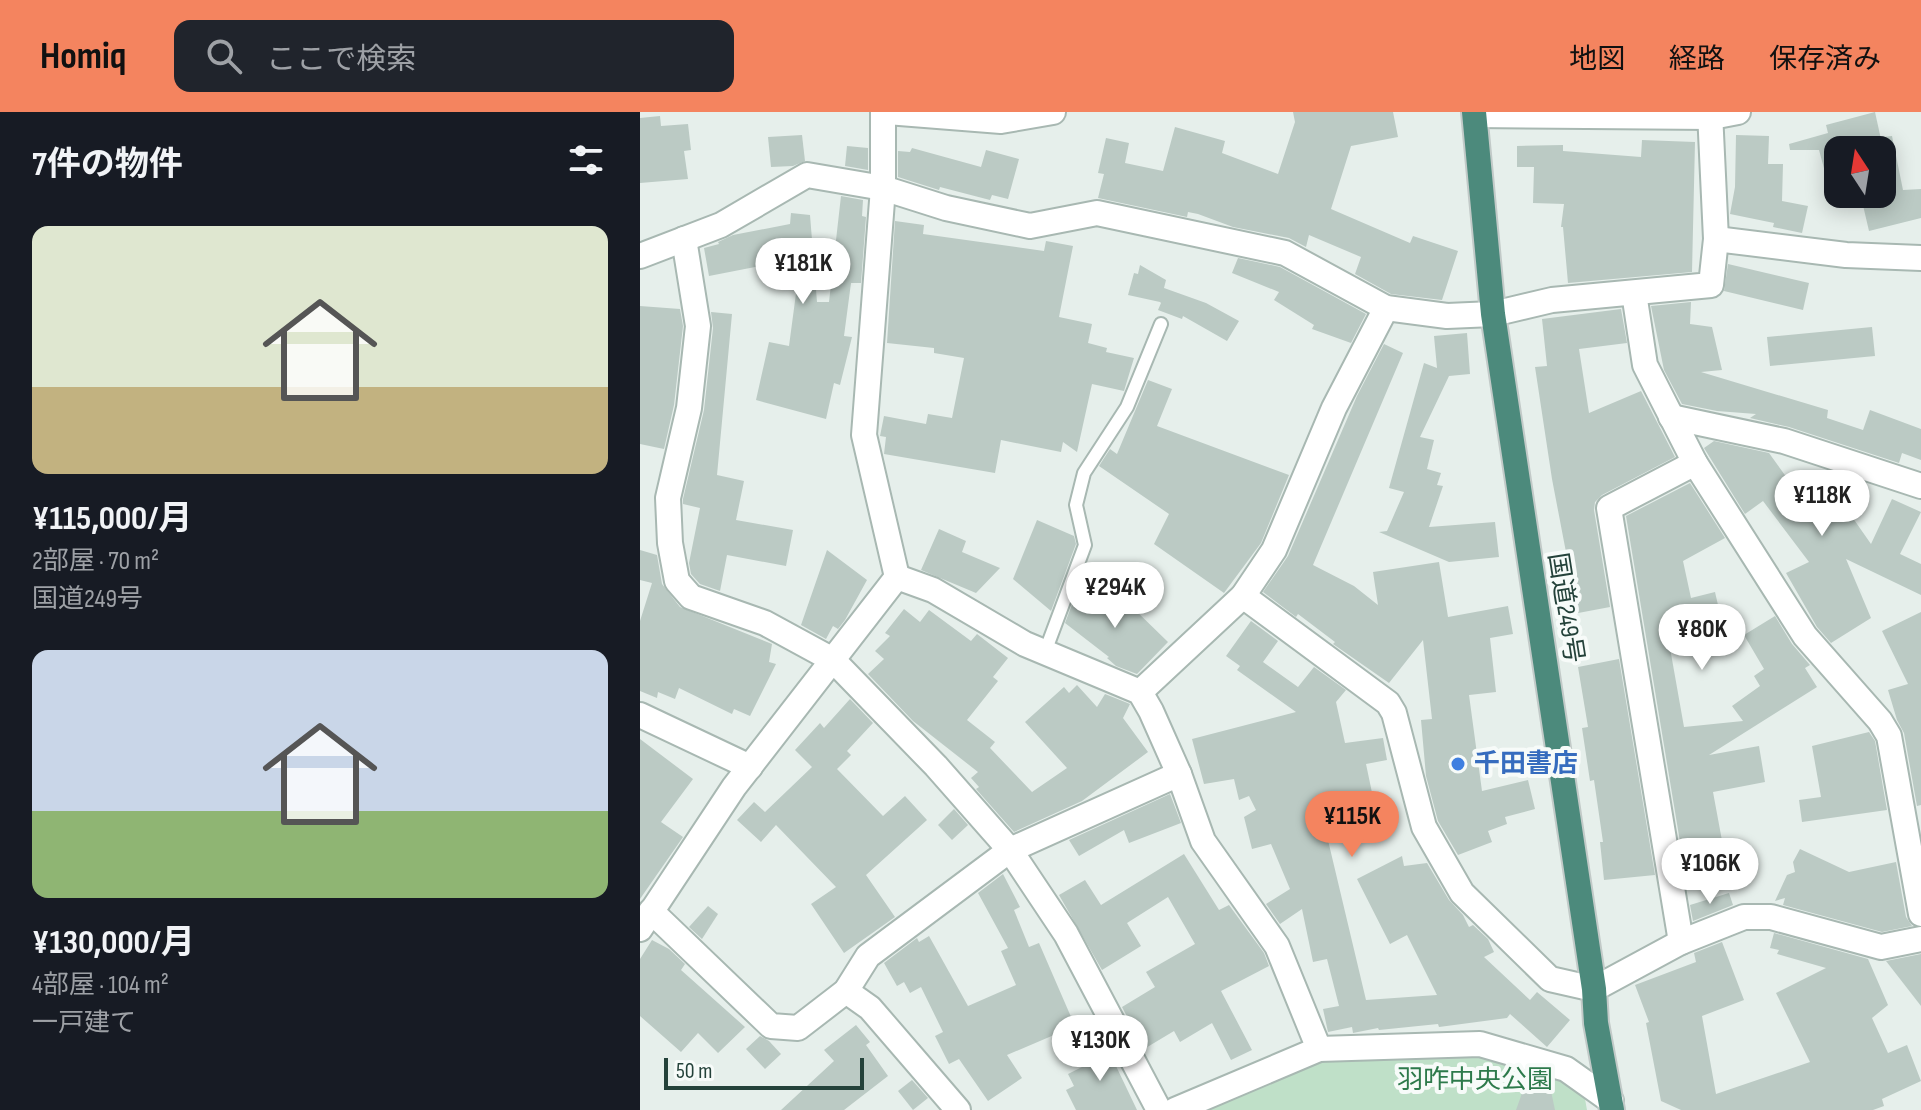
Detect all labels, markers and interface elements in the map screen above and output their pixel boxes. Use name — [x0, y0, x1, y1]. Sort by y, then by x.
search box — [174, 20, 734, 92]
text: Homiq — [40, 34, 126, 79]
icon: search — [202, 34, 246, 78]
text: ここで検索 — [266, 42, 416, 78]
text: 地図 — [1569, 43, 1625, 76]
text: 経路 — [1669, 43, 1725, 76]
text: 保存済み — [1769, 43, 1881, 76]
north arrow — [1824, 136, 1896, 208]
map controls — [1824, 136, 1896, 208]
icon: filters — [564, 138, 608, 182]
text: 7件の物件 — [32, 144, 183, 185]
pin: ¥181K — [747, 238, 859, 306]
text: ¥181K — [773, 248, 833, 279]
icon: home — [248, 278, 392, 422]
pin: ¥118K — [1766, 470, 1878, 538]
text: ¥118K — [1793, 480, 1851, 511]
text: ¥115,000/月 — [32, 498, 192, 539]
text: 2部屋 · 70 m² — [32, 546, 159, 577]
street label: 国道249号 — [1541, 551, 1589, 665]
pin: ¥294K — [1059, 562, 1171, 630]
text: ¥294K — [1084, 572, 1146, 603]
text: 国道249号 — [32, 584, 143, 615]
pin: ¥80K — [1655, 604, 1749, 672]
text: ¥80K — [1677, 614, 1727, 645]
icon: home — [248, 702, 392, 846]
place label: 千田書店 — [1474, 749, 1578, 780]
marker: 千田書店 — [1449, 755, 1467, 773]
pin: ¥115K — [1296, 791, 1408, 859]
text: ¥115K — [1323, 801, 1381, 832]
pin: ¥106K — [1654, 838, 1766, 906]
text: ¥106K — [1680, 848, 1741, 879]
text: ¥130,000/月 — [32, 922, 195, 963]
text: 4部屋 · 104 m² — [32, 970, 169, 1001]
text: 一戸建て — [32, 1008, 136, 1039]
pin: ¥130K — [1044, 1015, 1156, 1083]
text: ¥130K — [1070, 1025, 1130, 1056]
scale bar — [664, 1054, 864, 1090]
text: 50 m — [676, 1058, 712, 1085]
park label: 羽咋中央公園 — [1397, 1065, 1553, 1096]

